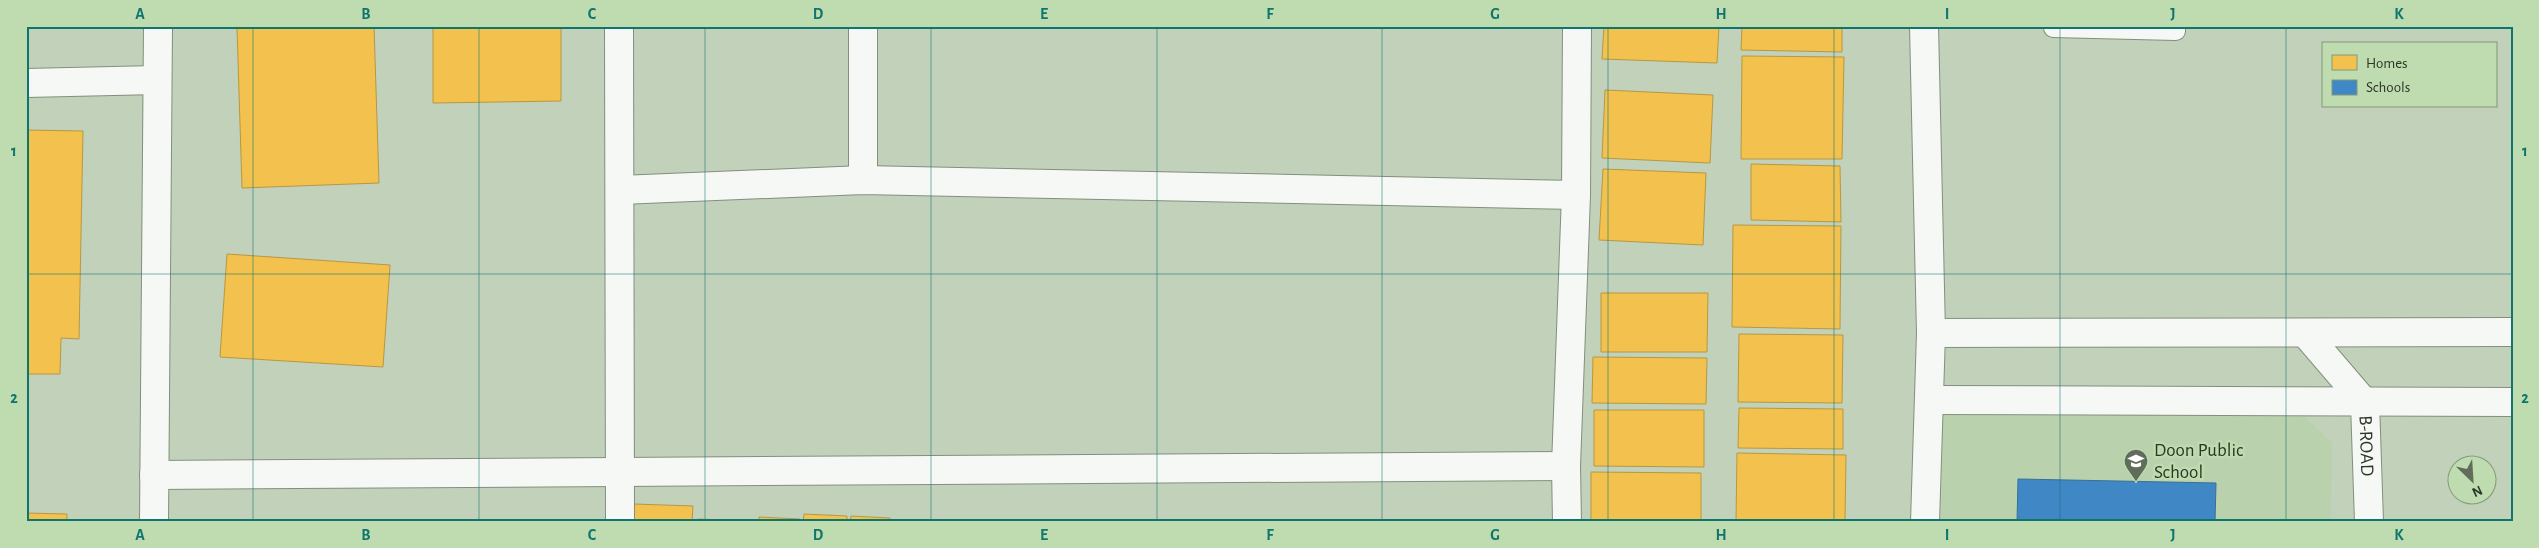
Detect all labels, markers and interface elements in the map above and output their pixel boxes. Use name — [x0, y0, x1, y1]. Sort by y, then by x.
text: A — [135, 6, 145, 22]
text: B — [361, 6, 371, 22]
text: C — [588, 6, 597, 22]
text: D — [813, 6, 824, 22]
text: E — [1040, 6, 1048, 22]
text: F — [1266, 6, 1274, 22]
text: G — [1490, 6, 1500, 22]
text: H — [1715, 6, 1727, 22]
text: I — [1945, 6, 1949, 22]
text: J — [2170, 6, 2176, 22]
text: K — [2394, 6, 2404, 22]
legend — [2322, 42, 2496, 108]
text: Homes — [2366, 56, 2408, 71]
text: Schools — [2366, 80, 2410, 95]
text: 1 — [11, 143, 17, 159]
text: 1 — [2522, 143, 2528, 159]
text: 2 — [10, 390, 18, 406]
text: 2 — [2521, 390, 2529, 406]
street label: B-ROAD — [2356, 415, 2377, 477]
place label: Doon Public School — [2154, 441, 2243, 482]
school or university icon: Doon Public School — [2123, 448, 2149, 482]
north arrow — [2446, 456, 2496, 506]
text: N — [2470, 482, 2484, 499]
text: A — [135, 527, 145, 543]
text: B — [361, 527, 371, 543]
text: C — [588, 527, 597, 543]
text: D — [813, 527, 824, 543]
text: E — [1040, 527, 1048, 543]
text: F — [1266, 527, 1274, 543]
text: G — [1490, 527, 1500, 543]
text: H — [1715, 527, 1727, 543]
text: I — [1945, 527, 1949, 543]
text: J — [2170, 527, 2176, 543]
text: K — [2394, 527, 2404, 543]

